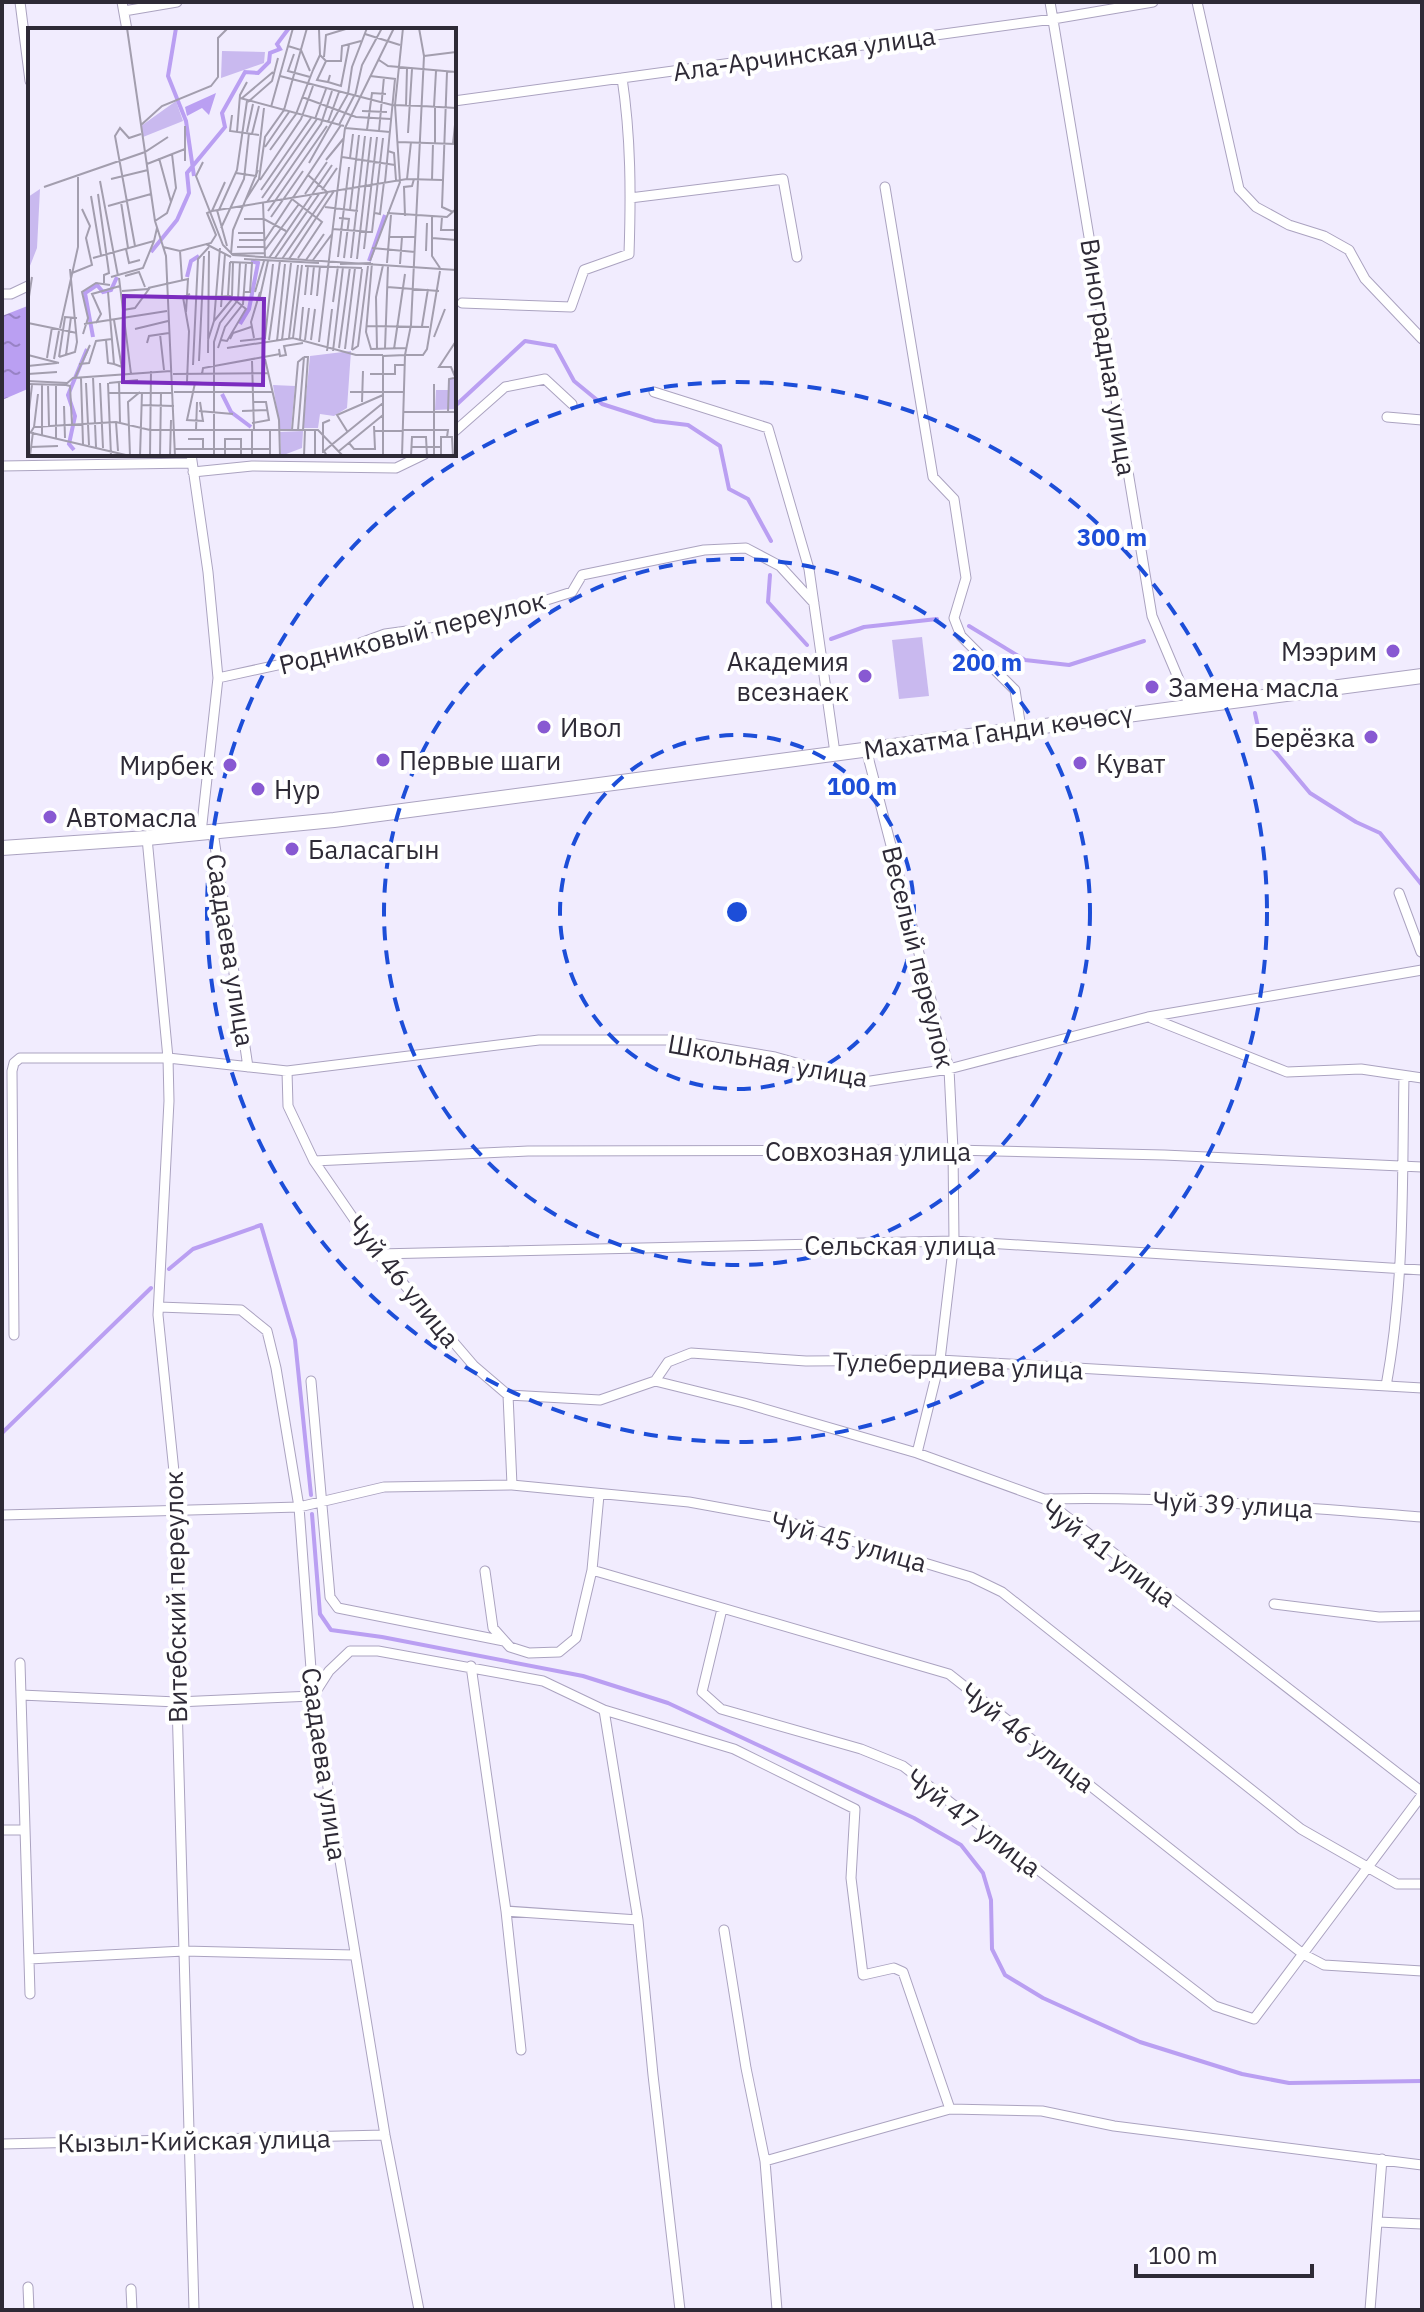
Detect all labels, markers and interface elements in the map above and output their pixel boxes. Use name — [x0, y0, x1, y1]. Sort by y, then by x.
street label: Ала-Арчинская улица — [671, 18, 938, 88]
inset map — [28, 28, 456, 456]
street label: Виноградная улица — [1073, 236, 1145, 478]
text: 300 m — [1077, 521, 1147, 553]
street label: Родниковый переулок — [275, 582, 549, 682]
place label: Мээрим — [1281, 634, 1377, 668]
marker: Мээрим — [1384, 642, 1402, 660]
place label: Академия всезнаек — [727, 644, 849, 708]
text: 200 m — [952, 646, 1022, 678]
marker: Академия всезнаек — [856, 667, 874, 685]
place label: Замена масла — [1168, 670, 1339, 704]
marker: Замена масла — [1143, 678, 1161, 696]
street label: Махатма Ганди көчөсү — [861, 695, 1135, 767]
place label: Ивол — [560, 710, 622, 744]
marker: Ивол — [535, 718, 553, 736]
place label: Берёзка — [1254, 720, 1355, 754]
marker: Берёзка — [1362, 728, 1380, 746]
place label: Первые шаги — [399, 743, 561, 777]
place label: Куват — [1096, 746, 1166, 780]
place label: Мирбек — [119, 748, 214, 782]
marker: Первые шаги — [374, 751, 392, 769]
marker: Куват — [1071, 754, 1089, 772]
marker: Мирбек — [221, 756, 239, 774]
text: 100 m — [827, 770, 897, 802]
place label: Нур — [274, 772, 320, 806]
marker: Нур — [249, 780, 267, 798]
place label: Автомасла — [66, 800, 197, 834]
marker: Автомасла — [41, 808, 59, 826]
place label: Баласагын — [308, 832, 440, 866]
marker: Баласагын — [283, 840, 301, 858]
street label: Веселый переулок — [875, 842, 963, 1072]
street label: Саадаева улица — [199, 851, 263, 1049]
centre of rings — [723, 898, 751, 926]
street label: Школьная улица — [665, 1026, 871, 1094]
street label: Совхозная улица — [765, 1134, 971, 1168]
street label: Чуй 46 улица — [340, 1208, 468, 1354]
street label: Сельская улица — [804, 1228, 996, 1262]
street label: Тулебердиева улица — [832, 1344, 1084, 1386]
street label: Витебский переулок — [156, 1471, 194, 1723]
street label: Чуй 39 улица — [1152, 1483, 1314, 1525]
street label: Чуй 41 улица — [1035, 1490, 1183, 1614]
street label: Чуй 45 улица — [767, 1503, 931, 1579]
street label: Саадаева улица — [295, 1665, 355, 1863]
street label: Чуй 46 улица — [954, 1674, 1102, 1800]
street label: Чуй 47 улица — [900, 1760, 1048, 1884]
street label: Кызыл-Кийская улица — [57, 2121, 331, 2159]
scale bar — [1136, 2228, 1312, 2278]
text: 100 m — [1148, 2239, 1218, 2271]

